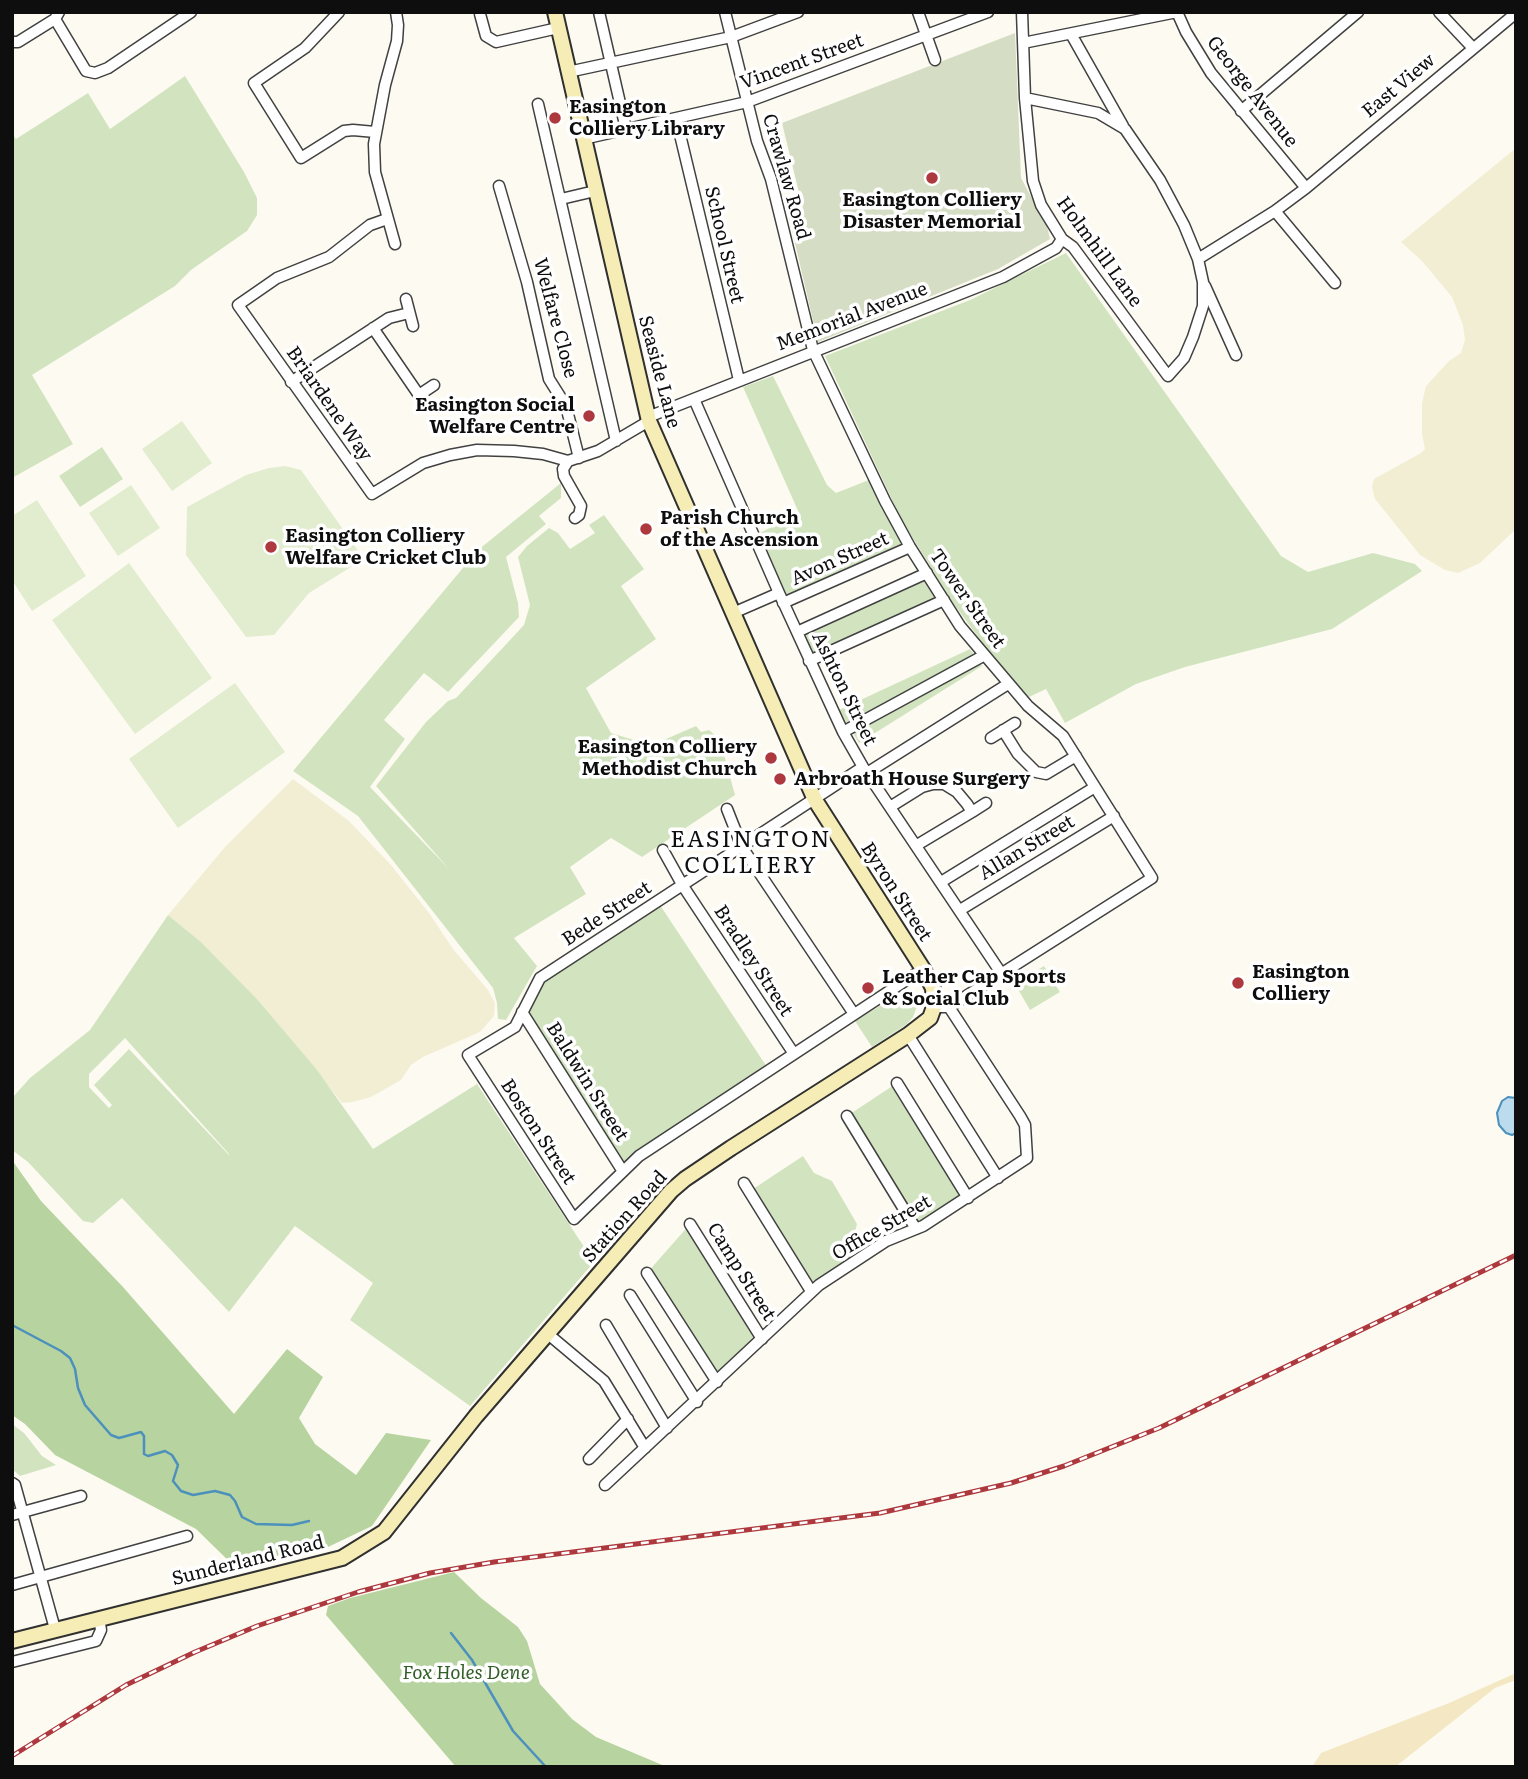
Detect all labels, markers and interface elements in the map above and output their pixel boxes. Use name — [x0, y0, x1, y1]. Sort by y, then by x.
street label: Vincent Street — [737, 29, 867, 95]
street label: George Avenue — [1202, 32, 1302, 152]
street label: East View — [1358, 49, 1440, 123]
place label: Easington Colliery Library — [569, 96, 725, 140]
marker: Easington Colliery Library — [547, 110, 563, 126]
street label: Crawlaw Road — [757, 111, 815, 243]
marker: Easington Colliery Disaster Memorial — [924, 170, 940, 186]
street label: School Street — [699, 184, 749, 306]
place label: Easington Colliery Disaster Memorial — [842, 189, 1022, 233]
street label: Holmhill Lane — [1051, 192, 1147, 312]
street label: Welfare Close — [528, 256, 582, 380]
street label: Memorial Avenue — [773, 278, 931, 356]
street label: Seaside Lane — [633, 313, 685, 431]
street label: Briardene Way — [281, 342, 377, 466]
place label: Easington Social Welfare Centre — [415, 394, 575, 438]
marker: Easington Social Welfare Centre — [581, 408, 597, 424]
place label: Parish Church of the Ascension — [660, 507, 819, 551]
marker: Parish Church of the Ascension — [638, 521, 654, 537]
place label: Easington Colliery Welfare Cricket Club — [285, 525, 486, 569]
street label: Avon Street — [788, 527, 892, 591]
marker: Easington Colliery Welfare Cricket Club — [263, 539, 279, 555]
street label: Tower Street — [924, 545, 1010, 653]
street label: Ashton Street — [807, 628, 881, 750]
place label: Easington Colliery Methodist Church — [577, 736, 757, 780]
marker: Easington Colliery Methodist Church — [763, 750, 779, 766]
place label: Arbroath House Surgery — [794, 768, 1030, 790]
marker: Arbroath House Surgery — [772, 771, 788, 787]
street label: Allan Street — [975, 811, 1079, 885]
district label: EASINGTON COLLIERY — [671, 826, 831, 880]
street label: Byron Street — [856, 838, 936, 946]
street label: Bede Street — [558, 877, 656, 951]
street label: Bradley Street — [709, 901, 797, 1021]
place label: Easington Colliery — [1252, 961, 1350, 1005]
place label: Leather Cap Sports & Social Club — [882, 966, 1066, 1010]
marker: Easington Colliery — [1230, 975, 1246, 991]
marker: Leather Cap Sports & Social Club — [860, 980, 876, 996]
street label: Baldwin Sreeet — [541, 1018, 633, 1146]
street label: Boston Street — [495, 1075, 581, 1189]
street label: Station Road — [578, 1166, 672, 1268]
street label: Office Street — [828, 1190, 936, 1266]
street label: Camp Street — [702, 1219, 780, 1325]
street label: Sunderland Road — [170, 1531, 326, 1591]
park label: Fox Holes Dene — [402, 1662, 530, 1684]

